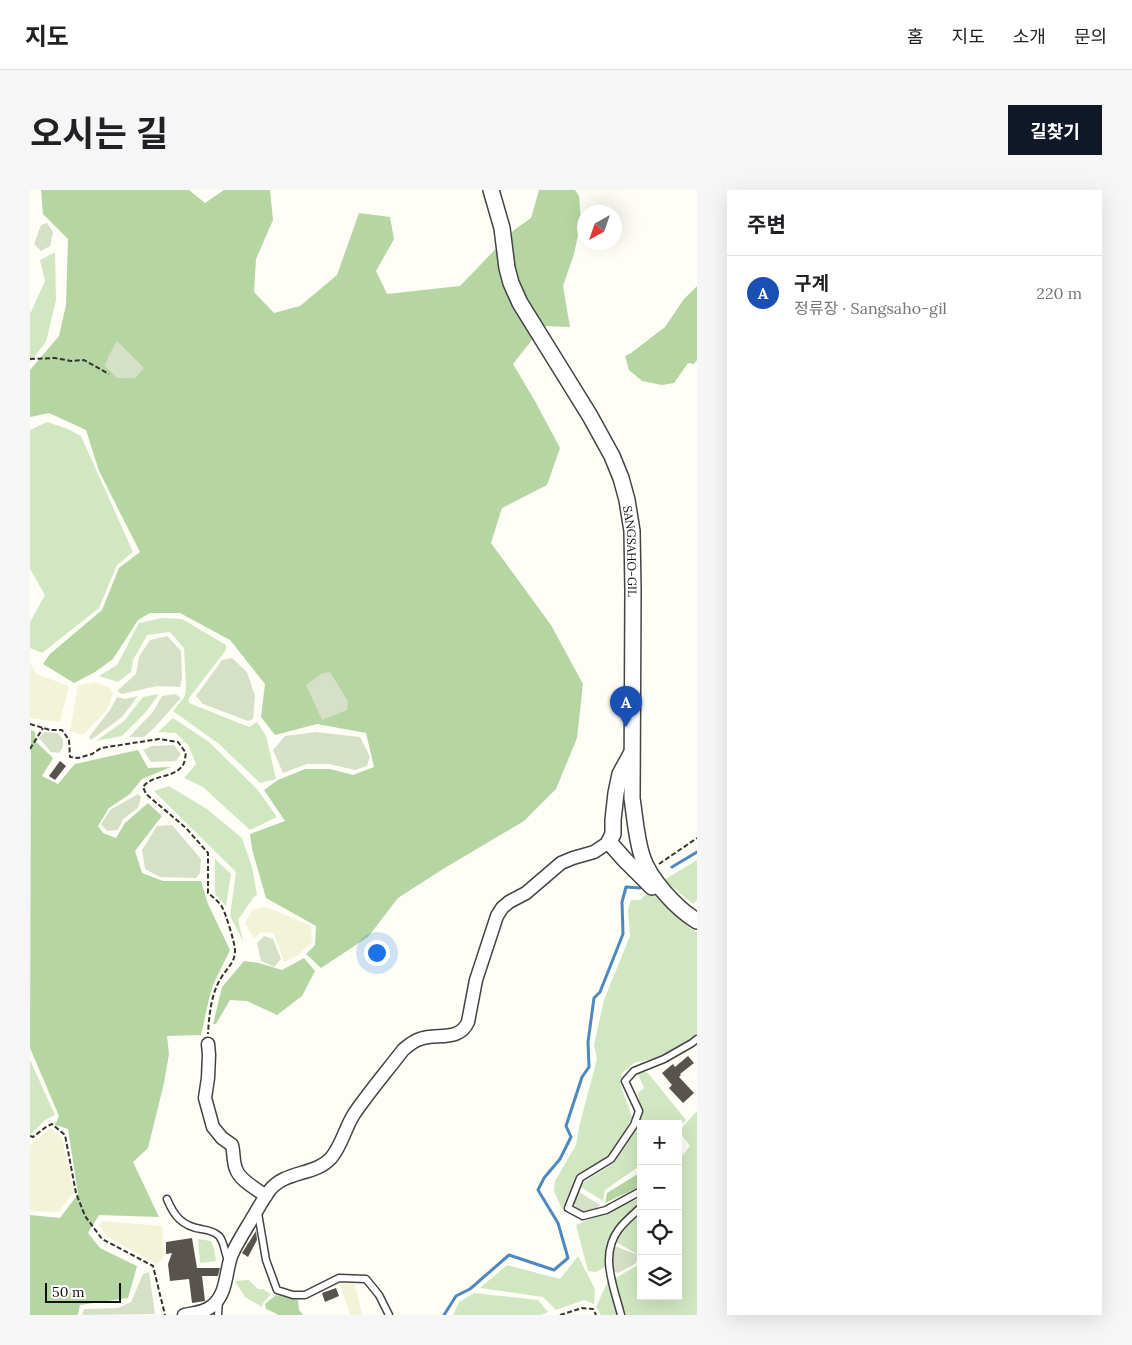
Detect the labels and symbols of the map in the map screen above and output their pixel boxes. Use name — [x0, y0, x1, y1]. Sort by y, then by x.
north arrow — [577, 205, 622, 250]
street label: SANGSAHO-GIL — [621, 504, 641, 597]
pin: A — [610, 686, 642, 727]
your location — [364, 940, 390, 966]
scale bar — [45, 1280, 121, 1303]

